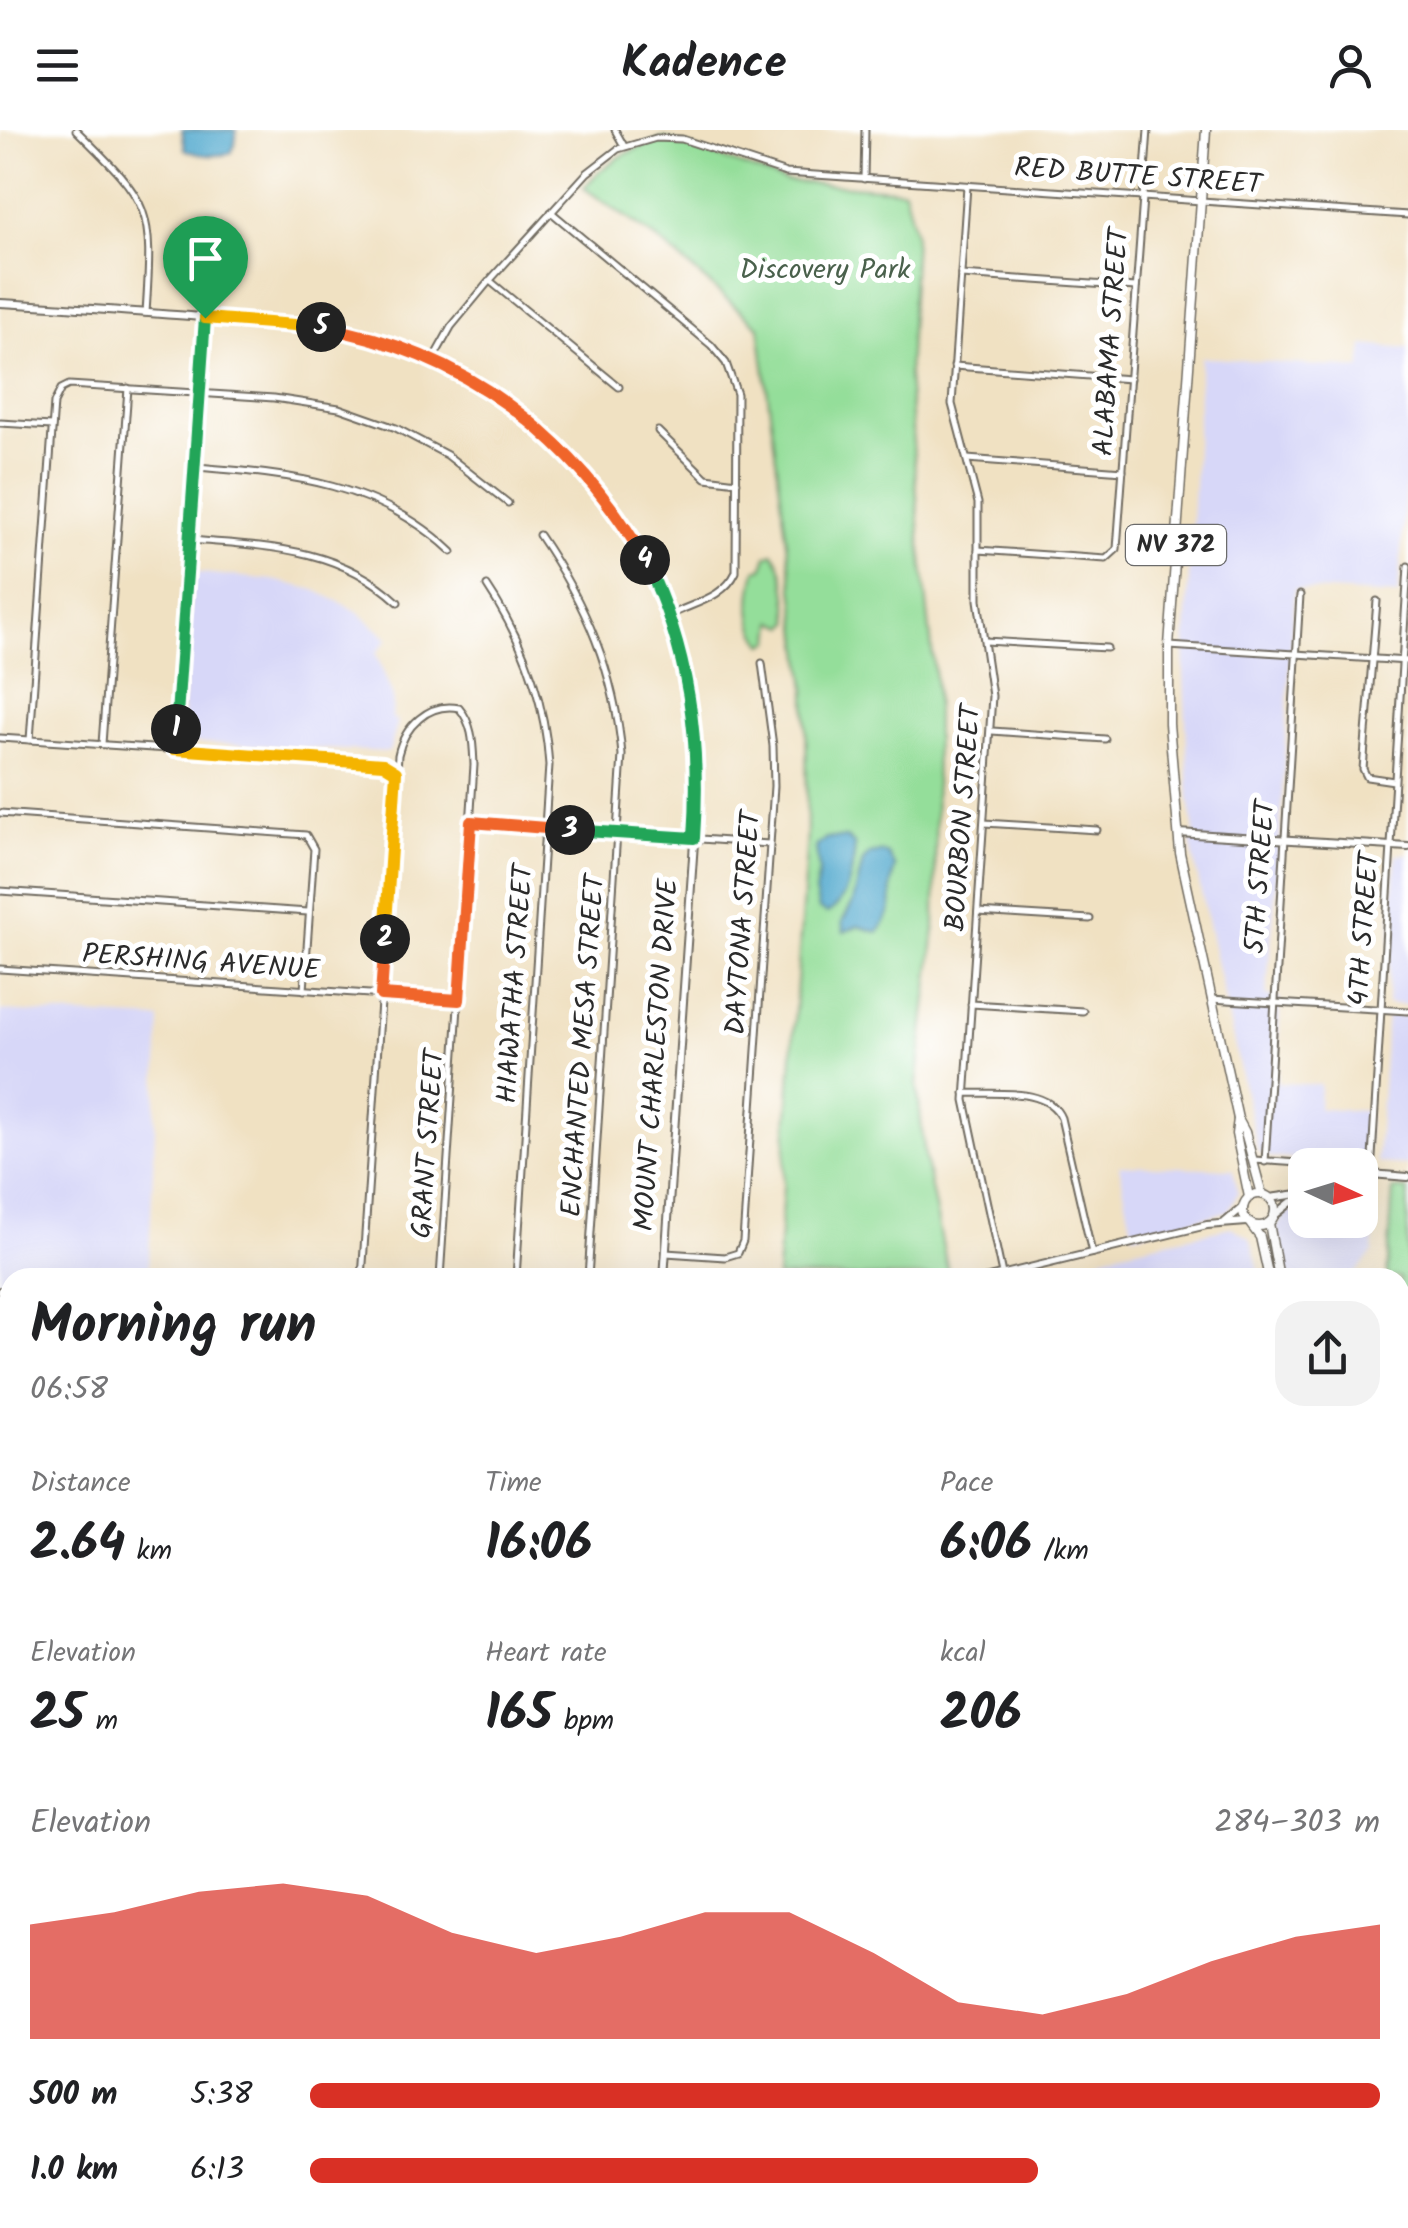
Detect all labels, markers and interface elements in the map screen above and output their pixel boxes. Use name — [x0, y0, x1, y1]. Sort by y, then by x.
text: Kadence — [621, 29, 787, 101]
icon: menu — [30, 38, 85, 93]
icon: person — [1323, 38, 1378, 93]
street label: RED BUTTE STREET — [1013, 146, 1265, 208]
pin — [163, 216, 248, 319]
street label: ALABAMA STREET — [1082, 224, 1143, 458]
icon: arrive — [178, 231, 233, 286]
park label: Discovery Park — [740, 248, 911, 293]
pin: 5 — [296, 302, 346, 352]
text: 5 — [314, 304, 328, 349]
road number: NV 372 — [1126, 525, 1226, 565]
pin: 4 — [620, 535, 670, 585]
text: 4 — [637, 537, 653, 582]
street label: BOURBON STREET — [934, 701, 995, 933]
pin: 1 — [151, 704, 201, 754]
text: 1 — [172, 706, 180, 751]
street label: 5TH STREET — [1233, 797, 1289, 955]
pin: 3 — [545, 805, 595, 855]
text: 3 — [562, 807, 578, 852]
street label: DAYTONA STREET — [714, 807, 774, 1037]
street label: 4TH STREET — [1337, 848, 1393, 1008]
street label: HIAWATHA STREET — [485, 861, 547, 1105]
street label: ENCHANTED MESA STREET — [550, 871, 619, 1219]
street label: MOUNT CHARLESTON DRIVE — [622, 877, 692, 1233]
pin: 2 — [360, 914, 410, 964]
text: 2 — [377, 916, 393, 961]
street label: PERSHING AVENUE — [81, 932, 322, 994]
street label: GRANT STREET — [400, 1046, 458, 1240]
north arrow — [1288, 1148, 1378, 1238]
map controls — [1288, 1148, 1378, 1238]
text: Morning run — [30, 1284, 317, 1371]
button: share — [1275, 1301, 1380, 1406]
text: 06:58 — [30, 1365, 108, 1416]
text: Distance — [30, 1461, 131, 1506]
text: Time — [485, 1461, 542, 1506]
text: Pace — [940, 1461, 993, 1506]
text: 2.64 — [30, 1506, 125, 1586]
text: 16:06 — [485, 1506, 592, 1586]
text: 6:06 — [940, 1506, 1032, 1586]
text: km — [125, 1529, 172, 1574]
text: /km — [1032, 1529, 1089, 1574]
text: Elevation — [30, 1631, 136, 1676]
text: Heart rate — [485, 1631, 607, 1676]
text: kcal — [940, 1631, 986, 1676]
text: 25 — [30, 1676, 84, 1756]
text: 165 — [485, 1676, 553, 1756]
text: 206 — [940, 1676, 1022, 1756]
text: m — [84, 1699, 118, 1744]
text: bpm — [553, 1699, 614, 1744]
text: Elevation — [30, 1798, 151, 1849]
text: 284–303 m — [1214, 1798, 1380, 1849]
text: 500 m — [30, 2070, 118, 2121]
text: 5:38 — [190, 2070, 253, 2121]
text: 1.0 km — [30, 2145, 118, 2196]
text: 6:13 — [190, 2145, 244, 2196]

